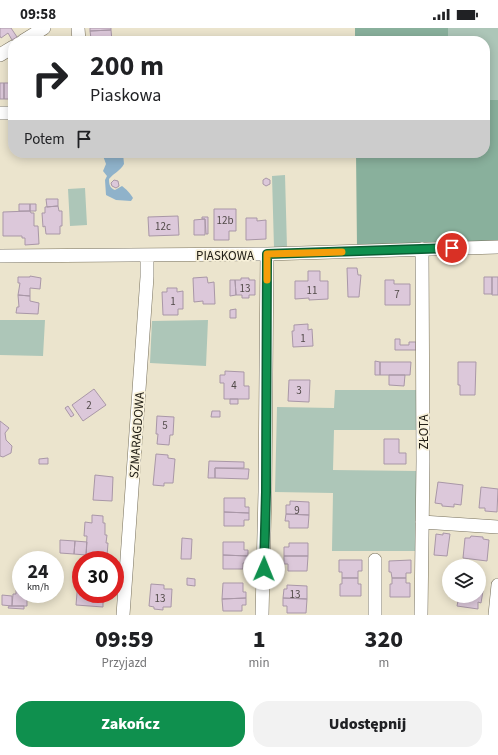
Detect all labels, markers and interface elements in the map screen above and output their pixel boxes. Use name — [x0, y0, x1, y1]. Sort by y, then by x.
text: 09:58 — [20, 4, 56, 25]
text: 200 m — [90, 46, 164, 86]
icon: right — [24, 52, 76, 104]
text: Piaskowa — [90, 83, 161, 108]
icon: arrive — [73, 128, 95, 150]
text: Potem — [24, 129, 65, 150]
house number: 12b — [216, 213, 234, 228]
house number: 12c — [155, 219, 171, 234]
pin — [435, 231, 469, 265]
icon: arrive — [441, 237, 463, 259]
street label: PIASKOWA — [196, 247, 255, 265]
house number: 13 — [240, 281, 250, 296]
house number: 11 — [307, 283, 317, 298]
house number: 7 — [394, 287, 400, 302]
house number: 1 — [170, 294, 176, 309]
house number: 1 — [300, 331, 306, 346]
house number: 4 — [231, 378, 237, 393]
house number: 3 — [296, 383, 302, 398]
street label: SZMARAGDOWA — [125, 390, 149, 479]
house number: 2 — [86, 398, 92, 413]
street label: ZŁOTA — [415, 414, 433, 450]
house number: 5 — [162, 418, 168, 433]
house number: 9 — [294, 503, 300, 518]
position arrow — [243, 548, 285, 590]
speed limit sign: 30 — [72, 551, 124, 603]
text: 24 — [27, 558, 49, 586]
map controls — [442, 559, 486, 603]
button: layers — [442, 559, 486, 603]
text: km/h — [27, 580, 49, 594]
house number: 13 — [290, 587, 300, 602]
house number: 13 — [155, 591, 165, 606]
text: 09:59 — [95, 622, 154, 657]
text: 1 — [253, 622, 266, 657]
text: 320 — [365, 622, 403, 657]
text: Przyjazd — [101, 654, 147, 672]
text: min — [249, 654, 270, 672]
text: m — [378, 654, 389, 672]
button: Zakończ — [16, 701, 245, 747]
button: Udostępnij — [253, 701, 482, 747]

